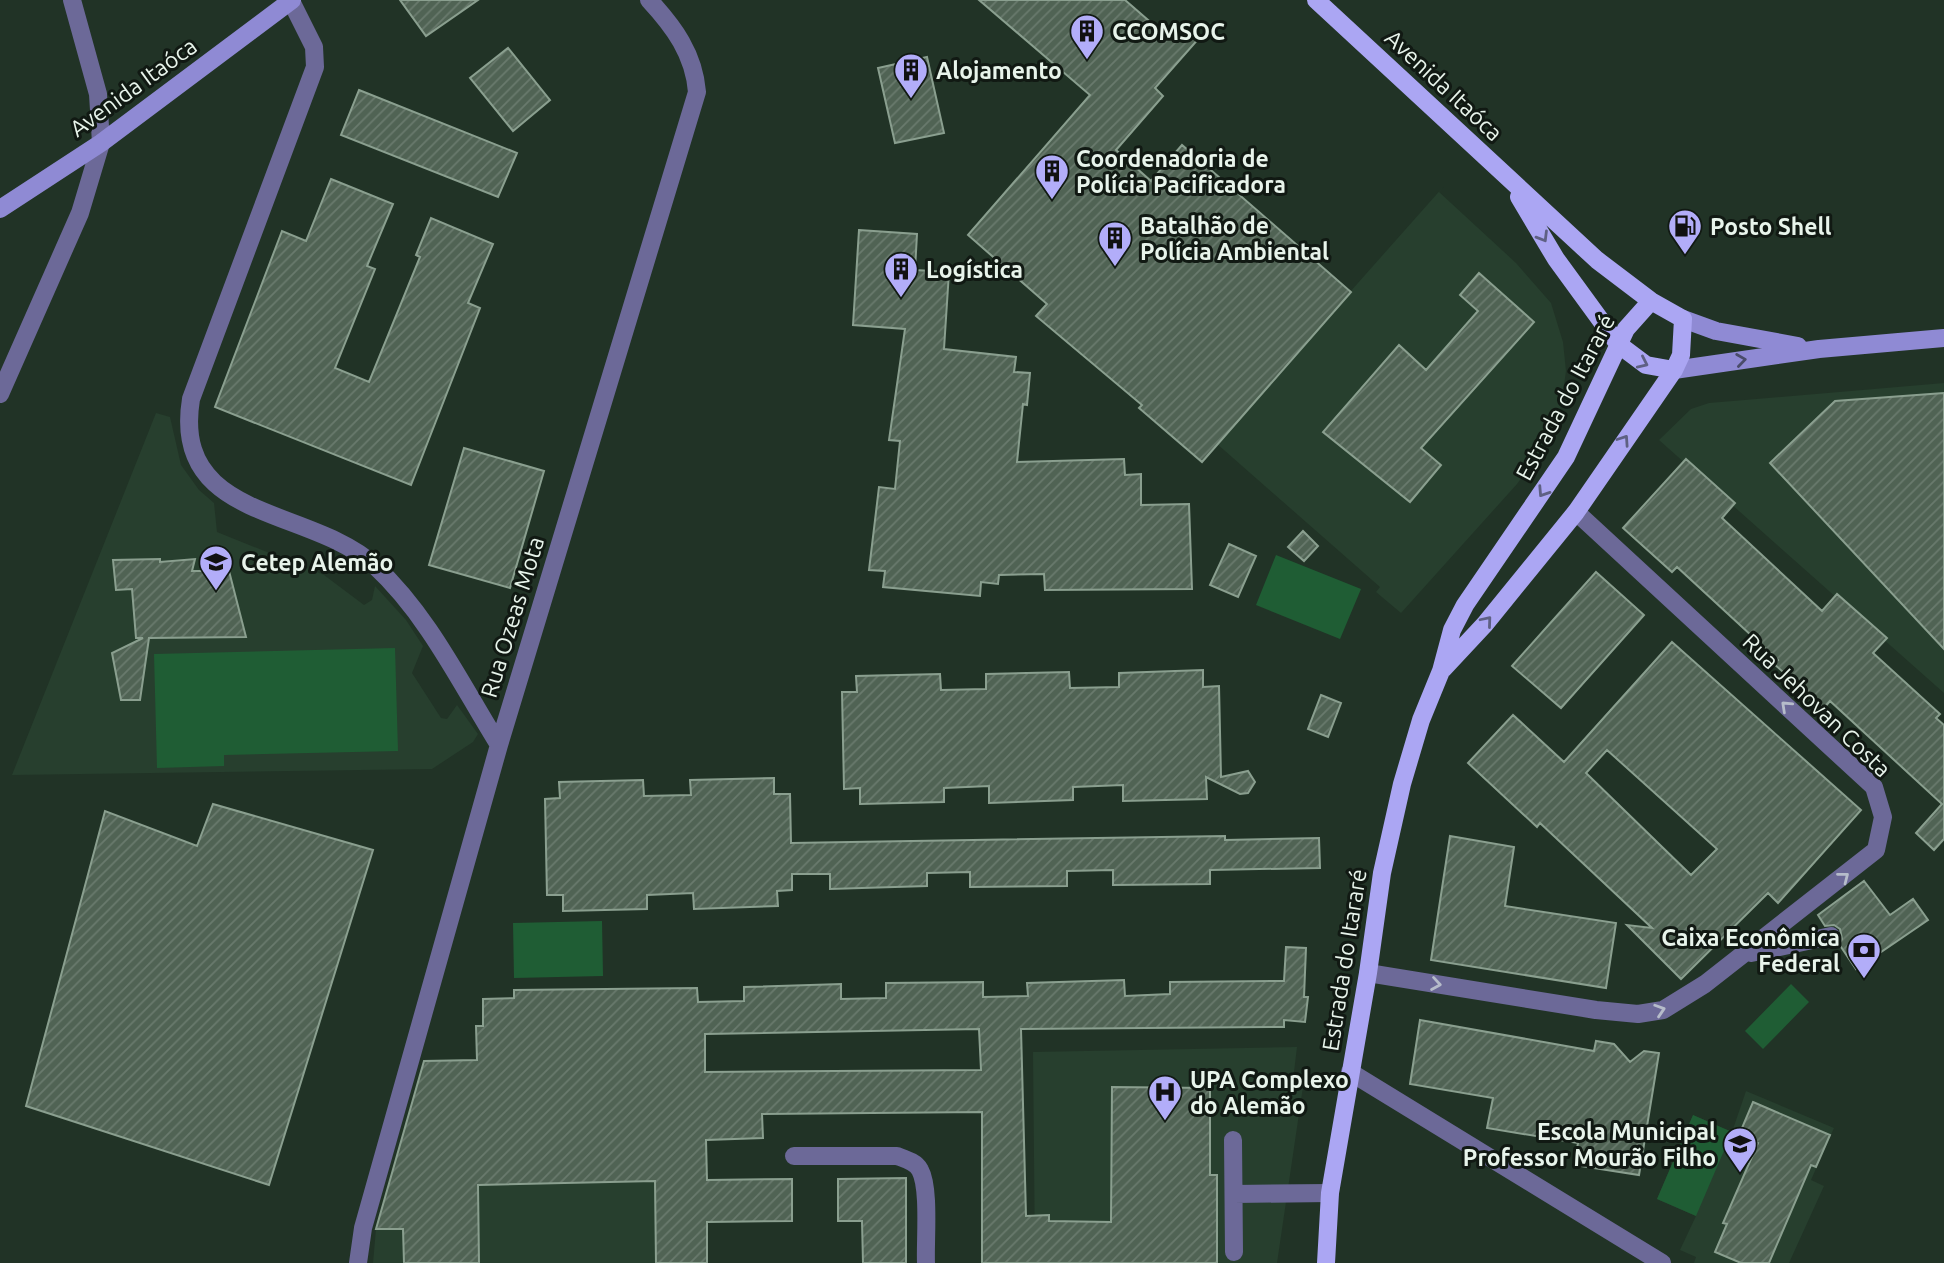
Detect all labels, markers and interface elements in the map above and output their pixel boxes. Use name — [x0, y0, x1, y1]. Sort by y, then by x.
building icon: CCOMSOC — [1068, 12, 1106, 61]
place label: CCOMSOC — [1112, 19, 1225, 44]
street label: Avenida Itaóca — [1380, 25, 1508, 145]
street label: Avenida Itaóca — [65, 33, 201, 141]
building icon: Alojamento — [892, 51, 930, 100]
place label: Alojamento — [936, 58, 1062, 83]
place label: Coordenadoria de Polícia Pacificadora — [1076, 146, 1286, 197]
building icon: Coordenadoria de Polícia Pacificadora — [1033, 152, 1071, 201]
fuel station icon: Posto Shell — [1666, 207, 1704, 256]
place label: Batalhão de Polícia Ambiental — [1140, 213, 1329, 264]
place label: Posto Shell — [1710, 214, 1832, 239]
building icon: Batalhão de Polícia Ambiental — [1096, 219, 1134, 268]
one-way arrow — [1534, 229, 1547, 242]
building icon: Logística — [882, 250, 920, 299]
place label: Logística — [926, 257, 1023, 282]
street label: Estrada do Itararé — [1511, 310, 1619, 484]
one-way arrow — [1736, 352, 1747, 367]
one-way arrow — [1636, 354, 1648, 368]
one-way arrow — [1616, 435, 1628, 448]
one-way arrow — [1538, 484, 1551, 497]
street label: Rua Ozeas Mota — [476, 534, 548, 700]
school or university icon: Cetep Alemão — [197, 543, 235, 592]
place label: Cetep Alemão — [241, 550, 393, 575]
one-way arrow — [1479, 616, 1491, 629]
street label: Rua Jehovan Costa — [1738, 628, 1896, 782]
one-way arrow — [1781, 702, 1794, 714]
street label: Estrada do Itararé — [1317, 867, 1371, 1053]
one-way arrow — [1837, 873, 1849, 886]
place label: Caixa Econômica Federal — [1661, 925, 1840, 976]
bank icon: Caixa Econômica Federal — [1845, 931, 1883, 980]
one-way arrow — [1430, 976, 1442, 991]
one-way arrow — [1654, 1003, 1666, 1018]
place label: UPA Complexo do Alemão — [1190, 1067, 1349, 1118]
hospital icon: UPA Complexo do Alemão — [1146, 1073, 1184, 1122]
place label: Escola Municipal Professor Mourão Filho — [1463, 1119, 1716, 1170]
school or university icon: Escola Municipal Professor Mourão Filho — [1721, 1125, 1759, 1174]

